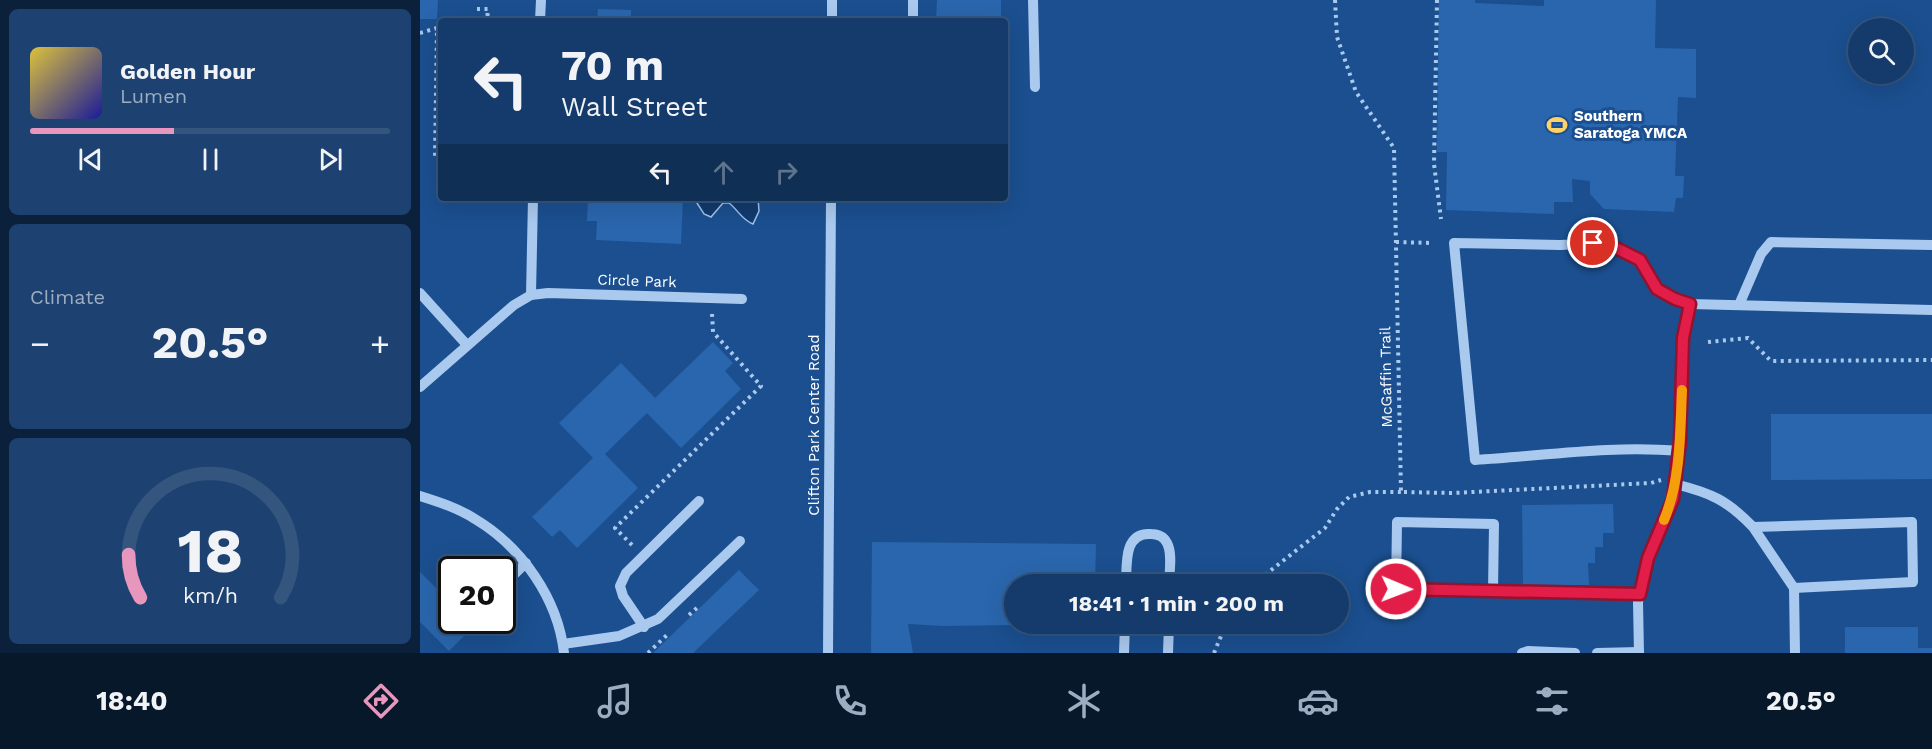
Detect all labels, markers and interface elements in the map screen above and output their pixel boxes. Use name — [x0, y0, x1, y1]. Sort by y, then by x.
map controls — [1848, 18, 1914, 84]
button: search — [1848, 18, 1914, 84]
text: 70 m — [561, 41, 664, 90]
icon: left — [462, 42, 540, 120]
text: Golden Hour — [120, 59, 255, 84]
text: Lumen — [120, 84, 187, 108]
text: Wall Street — [561, 91, 707, 123]
place label: Southern Saratoga YMCA — [1574, 107, 1688, 142]
sports icon: Southern Saratoga YMCA — [1545, 113, 1569, 137]
icon: previous — [74, 143, 107, 176]
icon: pause — [194, 143, 227, 176]
icon: next — [314, 143, 347, 176]
icon: left — [644, 156, 677, 189]
icon: ahead — [707, 156, 740, 189]
icon: right — [770, 156, 803, 189]
pin — [1567, 217, 1618, 268]
icon: arrive — [1576, 226, 1609, 259]
street label: Circle Park — [597, 271, 677, 291]
text: Climate — [30, 285, 105, 309]
text: 20.5° — [152, 316, 268, 369]
text: − — [30, 324, 50, 363]
text: + — [370, 324, 390, 363]
street label: McGaffin Trail — [1376, 326, 1396, 428]
street label: Clifton Park Center Road — [805, 334, 823, 516]
text: 18 — [177, 514, 243, 587]
speed limit sign: 20 — [438, 556, 516, 634]
position arrow — [1364, 557, 1428, 621]
text: km/h — [182, 584, 238, 609]
text: 18:41 · 1 min · 200 m — [1069, 591, 1284, 616]
icon: directions — [360, 680, 402, 722]
icon: music — [594, 680, 636, 722]
icon: phone — [829, 680, 871, 722]
icon: climate — [1063, 680, 1105, 722]
icon: car — [1297, 680, 1339, 722]
icon: filters — [1531, 680, 1573, 722]
text: 18:40 — [96, 685, 168, 717]
text: 20.5° — [1766, 685, 1836, 717]

